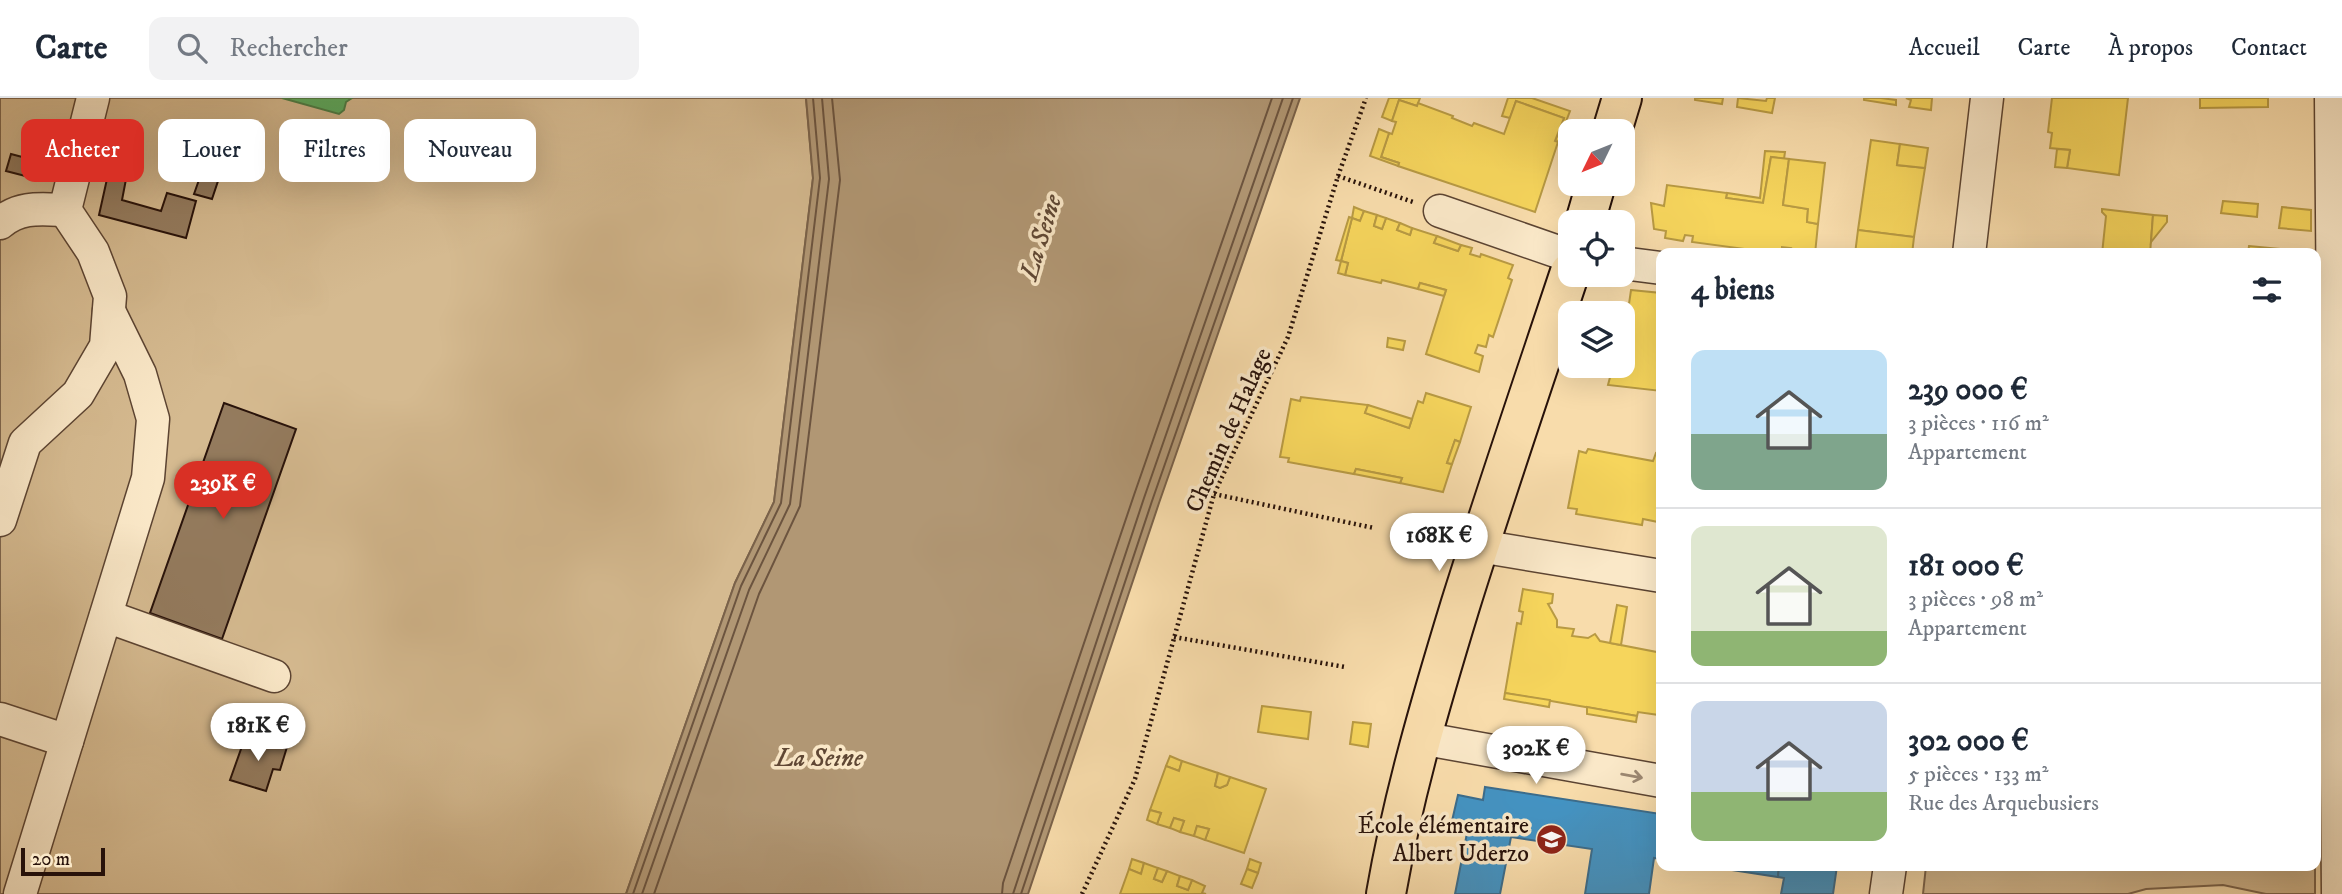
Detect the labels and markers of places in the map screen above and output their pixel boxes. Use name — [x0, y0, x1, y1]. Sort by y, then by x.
pin: 239K € — [166, 462, 280, 521]
pin: 168K € — [1382, 514, 1496, 573]
pin: 181K € — [201, 704, 315, 763]
pin: 302K € — [1479, 726, 1593, 786]
place label: École élémentaire Albert Uderzo — [1358, 811, 1529, 869]
school or university icon: École élémentaire Albert Uderzo — [1535, 822, 1569, 856]

